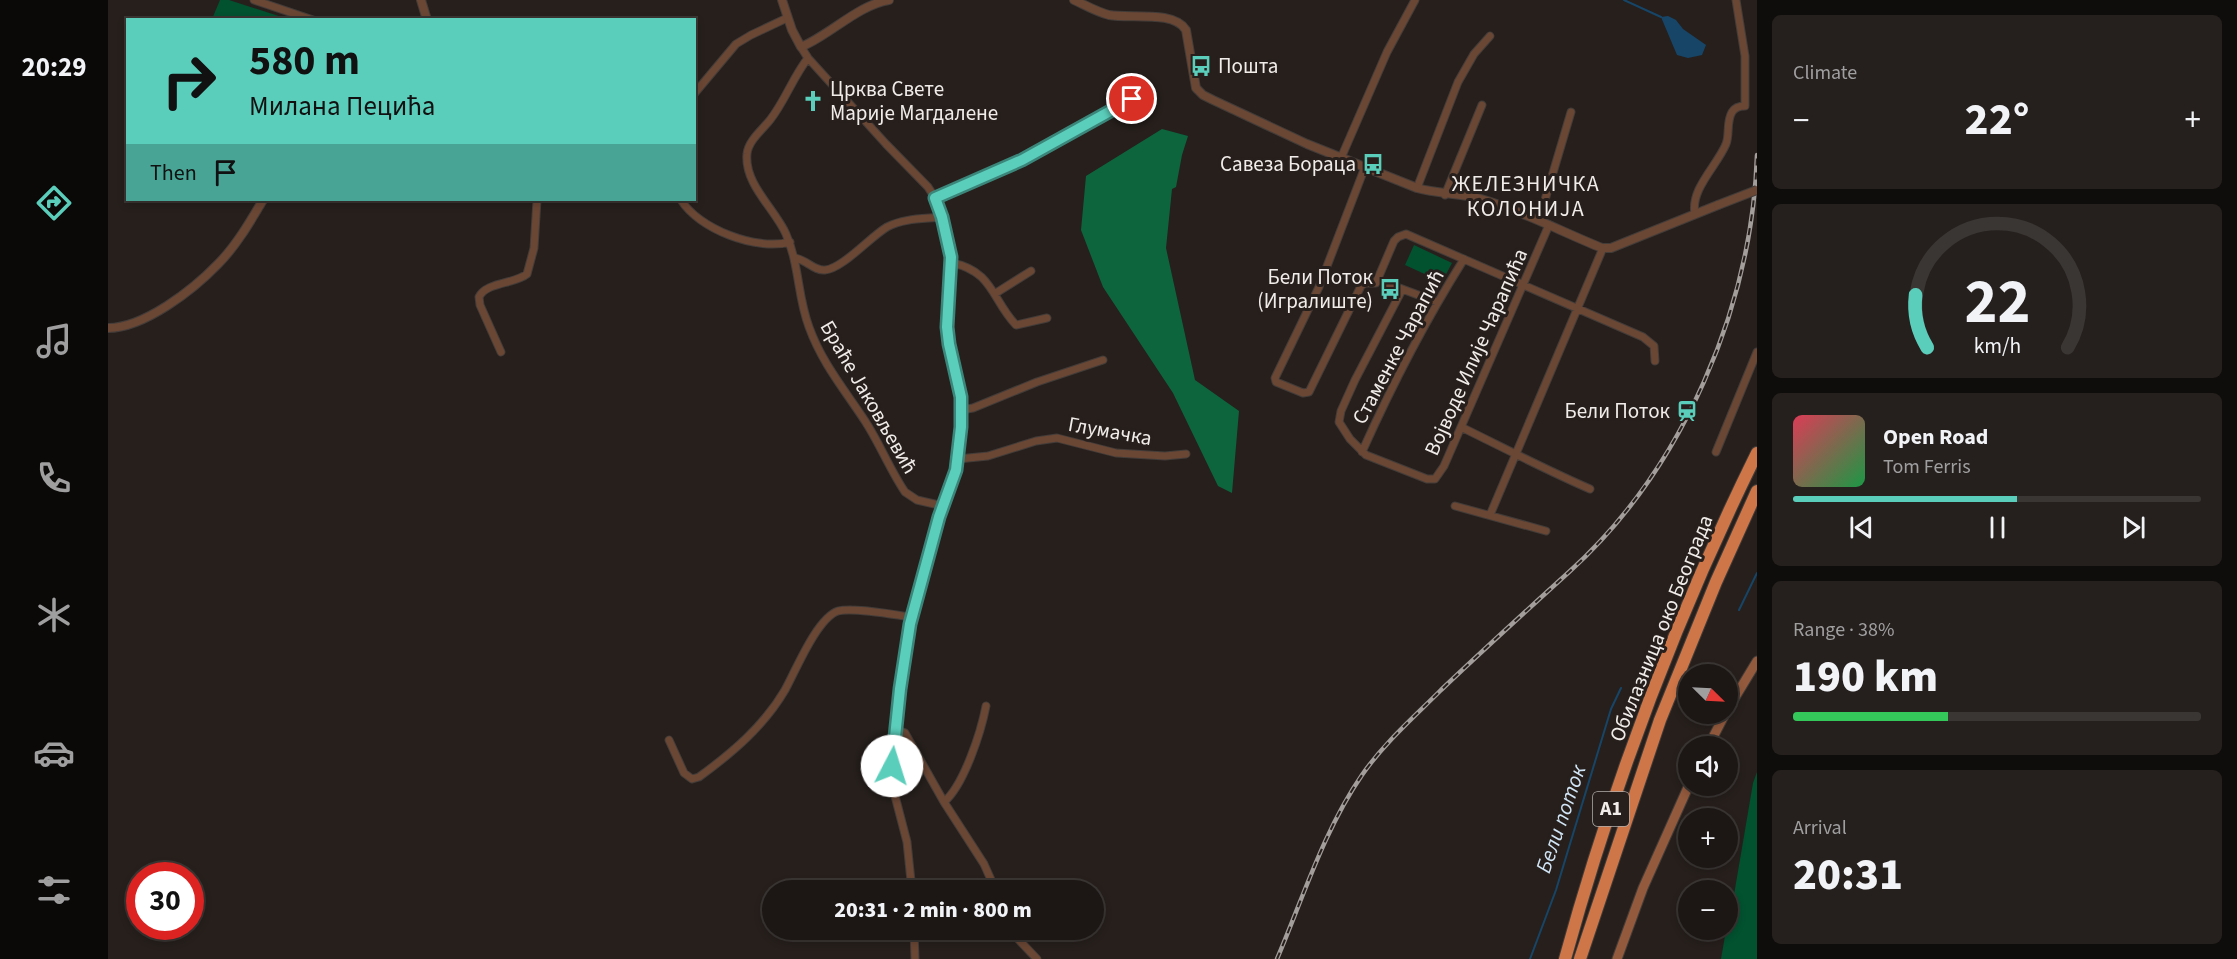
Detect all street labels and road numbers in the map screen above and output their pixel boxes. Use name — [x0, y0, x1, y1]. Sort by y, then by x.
street label: Војводе Илије Чарапића — [1417, 244, 1535, 460]
street label: Стаменке Чарапић — [1345, 264, 1451, 430]
street label: Браће Јаковљевић — [813, 315, 925, 479]
street label: Глумачка — [1066, 409, 1154, 453]
street label: Обилазница око Београда — [1602, 510, 1720, 746]
road number: A1 — [1593, 792, 1629, 826]

